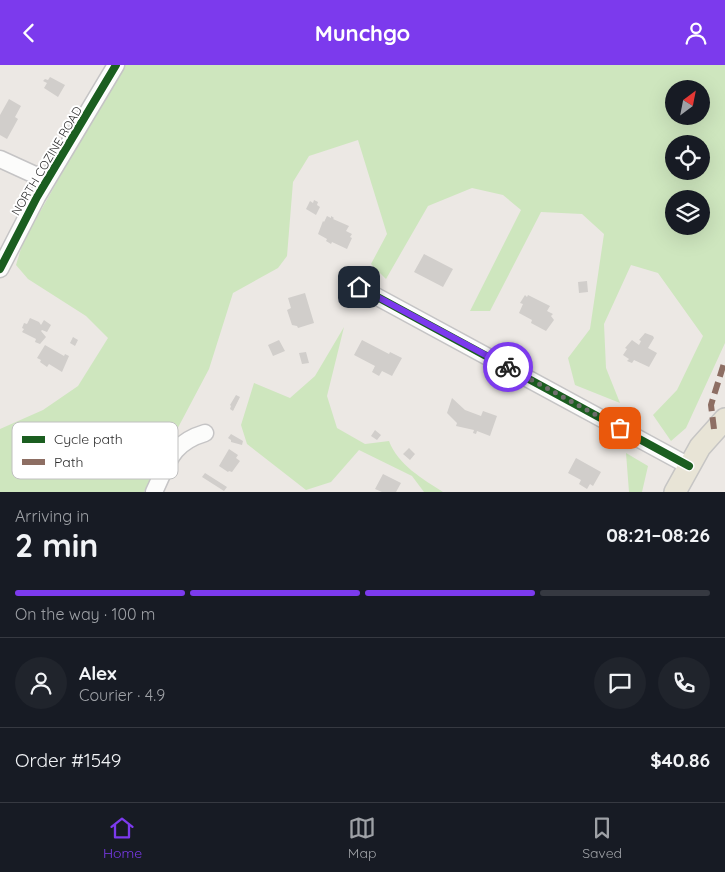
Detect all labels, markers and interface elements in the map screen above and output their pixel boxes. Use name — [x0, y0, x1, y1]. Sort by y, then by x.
icon: back — [15, 19, 43, 47]
text: Munchgo — [315, 19, 410, 47]
icon: person — [682, 19, 710, 47]
north arrow — [665, 80, 710, 125]
map controls — [665, 80, 710, 235]
street label: NORTH COZINE ROAD — [8, 103, 85, 218]
button: locate — [665, 135, 710, 180]
button: layers — [665, 190, 710, 235]
pin — [338, 266, 380, 308]
icon: home — [345, 273, 373, 301]
courier — [483, 342, 533, 392]
icon: bike — [494, 353, 522, 381]
pin — [599, 407, 641, 449]
icon: bag — [606, 414, 634, 442]
legend — [12, 422, 178, 479]
text: Cycle path — [54, 430, 123, 448]
text: Path — [54, 453, 83, 471]
text: Arriving in — [15, 506, 89, 526]
text: 08:21–08:26 — [606, 523, 710, 547]
text: 2 min — [15, 525, 98, 565]
text: On the way · 100 m — [15, 604, 155, 624]
button: person — [15, 657, 67, 709]
button: chat — [594, 657, 646, 709]
button: phone — [658, 657, 710, 709]
text: Alex — [79, 661, 117, 685]
text: Courier · 4.9 — [79, 685, 165, 705]
text: Order #1549 — [15, 748, 121, 772]
text: $40.86 — [650, 748, 710, 772]
tab: Home — [103, 814, 142, 862]
tab: Map — [348, 814, 376, 862]
tab: Saved — [582, 814, 622, 862]

